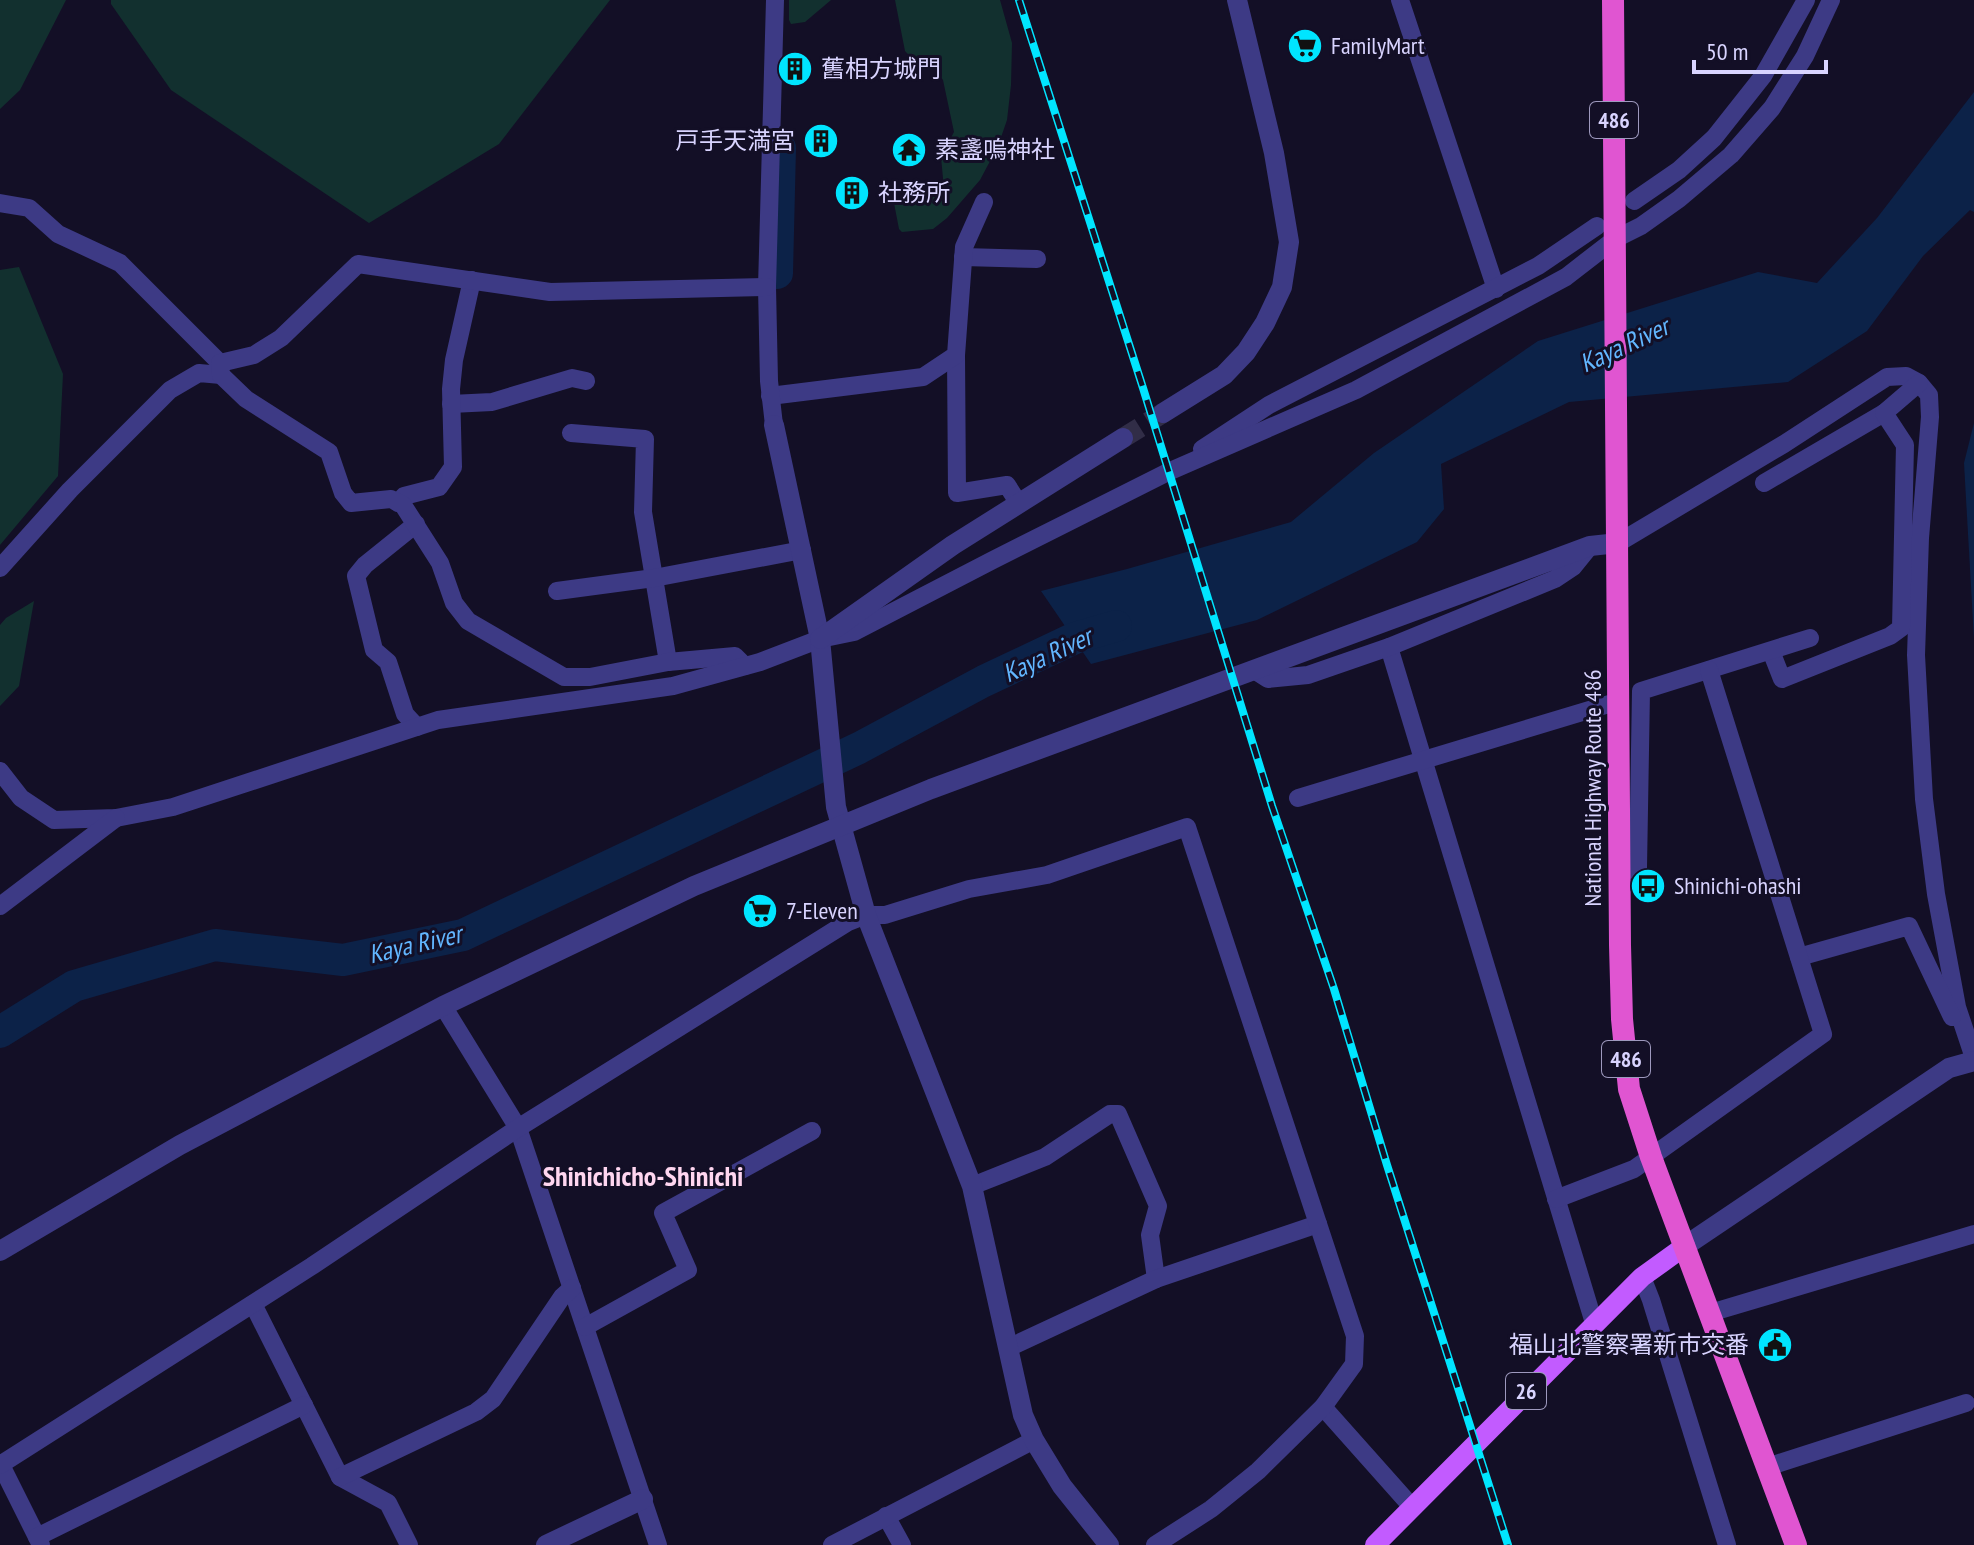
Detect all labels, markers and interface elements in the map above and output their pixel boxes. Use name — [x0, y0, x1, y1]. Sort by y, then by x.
scale bar — [1694, 24, 1826, 74]
supermarket icon: FamilyMart — [1286, 27, 1324, 65]
place label: FamilyMart — [1331, 30, 1425, 61]
text: 50 m — [1706, 36, 1748, 67]
building icon: 舊相方城門 — [776, 50, 814, 88]
place label: 舊相方城門 — [821, 53, 941, 84]
road number: 486 — [1590, 102, 1638, 138]
building icon: 戸手天満宮 — [802, 122, 840, 160]
place label: 戸手天満宮 — [675, 125, 795, 156]
temple icon: 素盞嗚神社 — [890, 131, 928, 169]
place label: 素盞嗚神社 — [935, 134, 1055, 165]
building icon: 社務所 — [833, 174, 871, 212]
place label: 社務所 — [878, 177, 950, 208]
water label: Kaya River — [1574, 308, 1677, 379]
water label: Kaya River — [997, 618, 1100, 689]
street label: National Highway Route 486 — [1577, 670, 1608, 906]
bus stop icon: Shinichi-ohashi — [1629, 867, 1667, 905]
place label: Shinichi-ohashi — [1674, 870, 1802, 901]
supermarket icon: 7-Eleven — [741, 892, 779, 930]
place label: 7-Eleven — [786, 895, 858, 926]
water label: Kaya River — [365, 916, 468, 970]
road number: 486 — [1602, 1041, 1650, 1077]
district label: Shinichicho-Shinichi — [543, 1157, 743, 1194]
public building icon: 福山北警察署新市交番 — [1756, 1326, 1794, 1364]
place label: 福山北警察署新市交番 — [1509, 1329, 1749, 1360]
road number: 26 — [1506, 1373, 1546, 1409]

